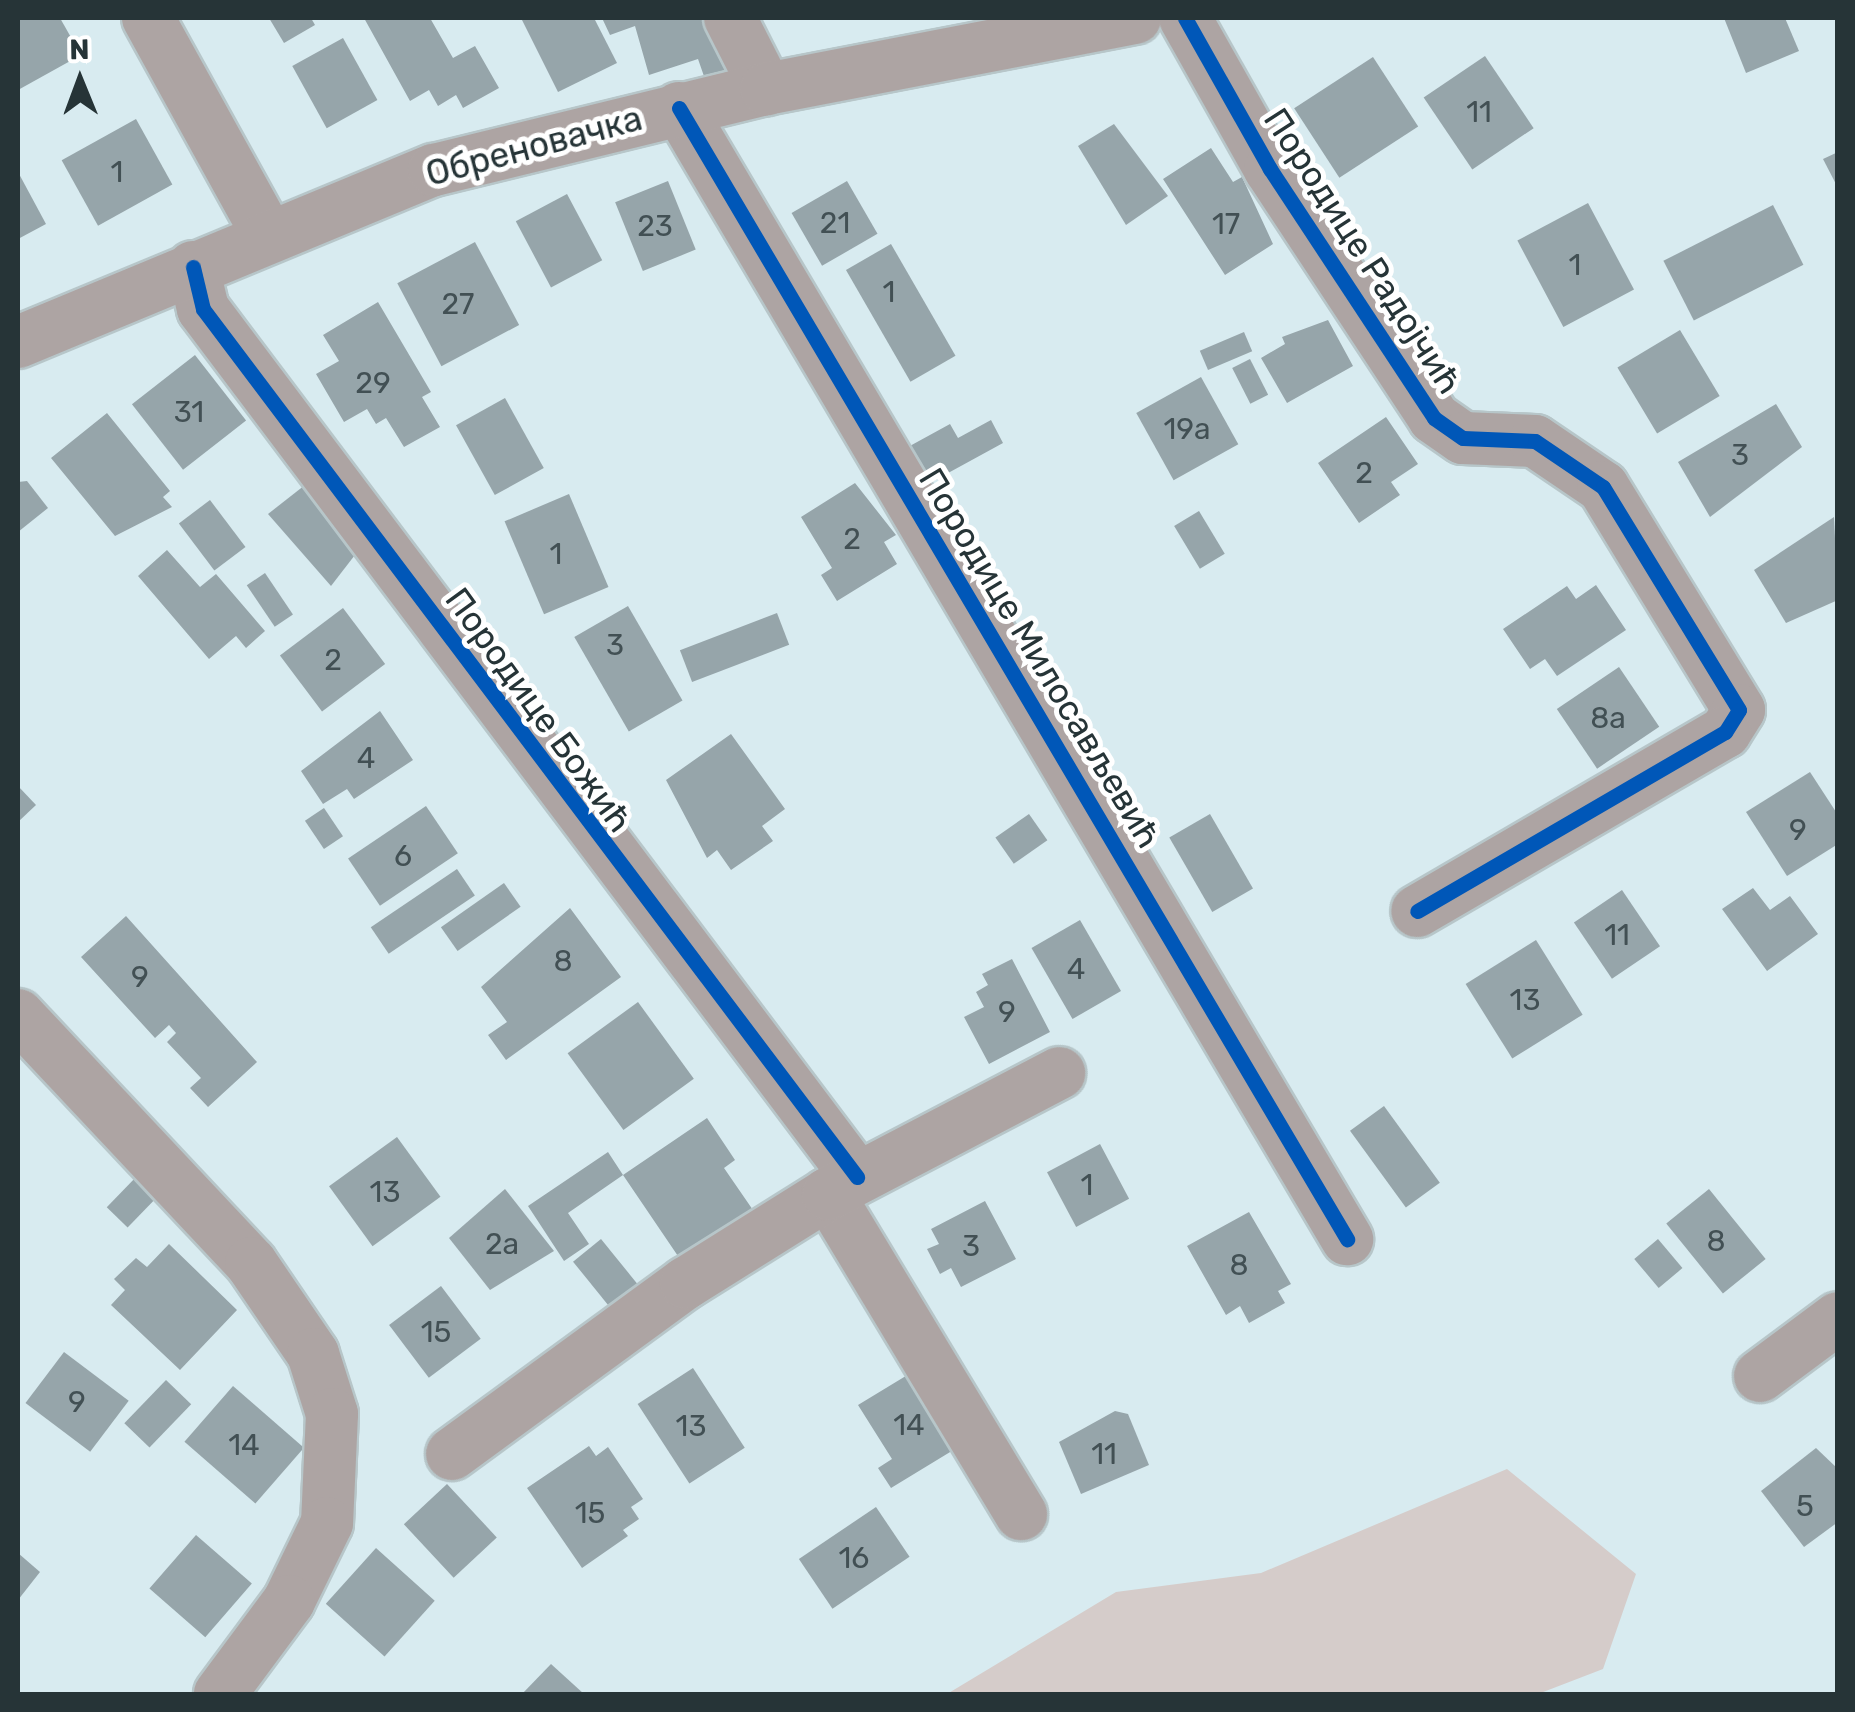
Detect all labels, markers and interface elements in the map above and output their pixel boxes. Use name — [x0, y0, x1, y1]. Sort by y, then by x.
north arrow — [30, 30, 130, 130]
text: N — [69, 33, 90, 66]
house number: 11 — [1466, 94, 1492, 130]
street label: Обреновачка — [421, 97, 647, 195]
street label: Породице Радојчић — [1255, 100, 1471, 402]
house number: 1 — [111, 154, 123, 190]
house number: 21 — [820, 205, 850, 241]
house number: 17 — [1212, 206, 1240, 242]
house number: 23 — [637, 208, 673, 244]
house number: 1 — [1569, 247, 1581, 283]
house number: 1 — [883, 274, 895, 310]
house number: 27 — [442, 286, 474, 322]
house number: 29 — [355, 365, 391, 401]
house number: 31 — [174, 394, 204, 430]
house number: 19a — [1163, 411, 1211, 447]
house number: 3 — [1731, 437, 1749, 473]
house number: 2 — [1355, 455, 1373, 491]
street label: Породице Милосављевић — [910, 461, 1170, 855]
house number: 2 — [843, 521, 861, 557]
house number: 1 — [550, 536, 562, 572]
street label: Породице Божић — [436, 580, 642, 840]
house number: 3 — [606, 627, 624, 663]
house number: 2 — [324, 642, 342, 678]
house number: 8a — [1590, 700, 1626, 736]
house number: 4 — [357, 740, 375, 776]
house number: 9 — [1789, 812, 1807, 848]
house number: 6 — [394, 838, 412, 874]
house number: 11 — [1604, 917, 1630, 953]
house number: 8 — [553, 943, 573, 979]
house number: 4 — [1067, 951, 1085, 987]
house number: 9 — [131, 959, 149, 995]
house number: 13 — [1510, 982, 1540, 1018]
house number: 9 — [998, 994, 1016, 1030]
house number: 1 — [1081, 1167, 1093, 1203]
house number: 13 — [370, 1174, 400, 1210]
house number: 8 — [1706, 1223, 1726, 1259]
house number: 2a — [485, 1226, 519, 1262]
house number: 3 — [962, 1228, 980, 1264]
house number: 8 — [1229, 1247, 1249, 1283]
house number: 15 — [421, 1314, 451, 1350]
house number: 9 — [68, 1384, 86, 1420]
house number: 14 — [893, 1407, 925, 1443]
house number: 13 — [676, 1408, 706, 1444]
house number: 14 — [228, 1427, 260, 1463]
house number: 11 — [1091, 1436, 1117, 1472]
house number: 5 — [1796, 1488, 1814, 1524]
house number: 15 — [575, 1495, 605, 1531]
house number: 16 — [839, 1540, 869, 1576]

